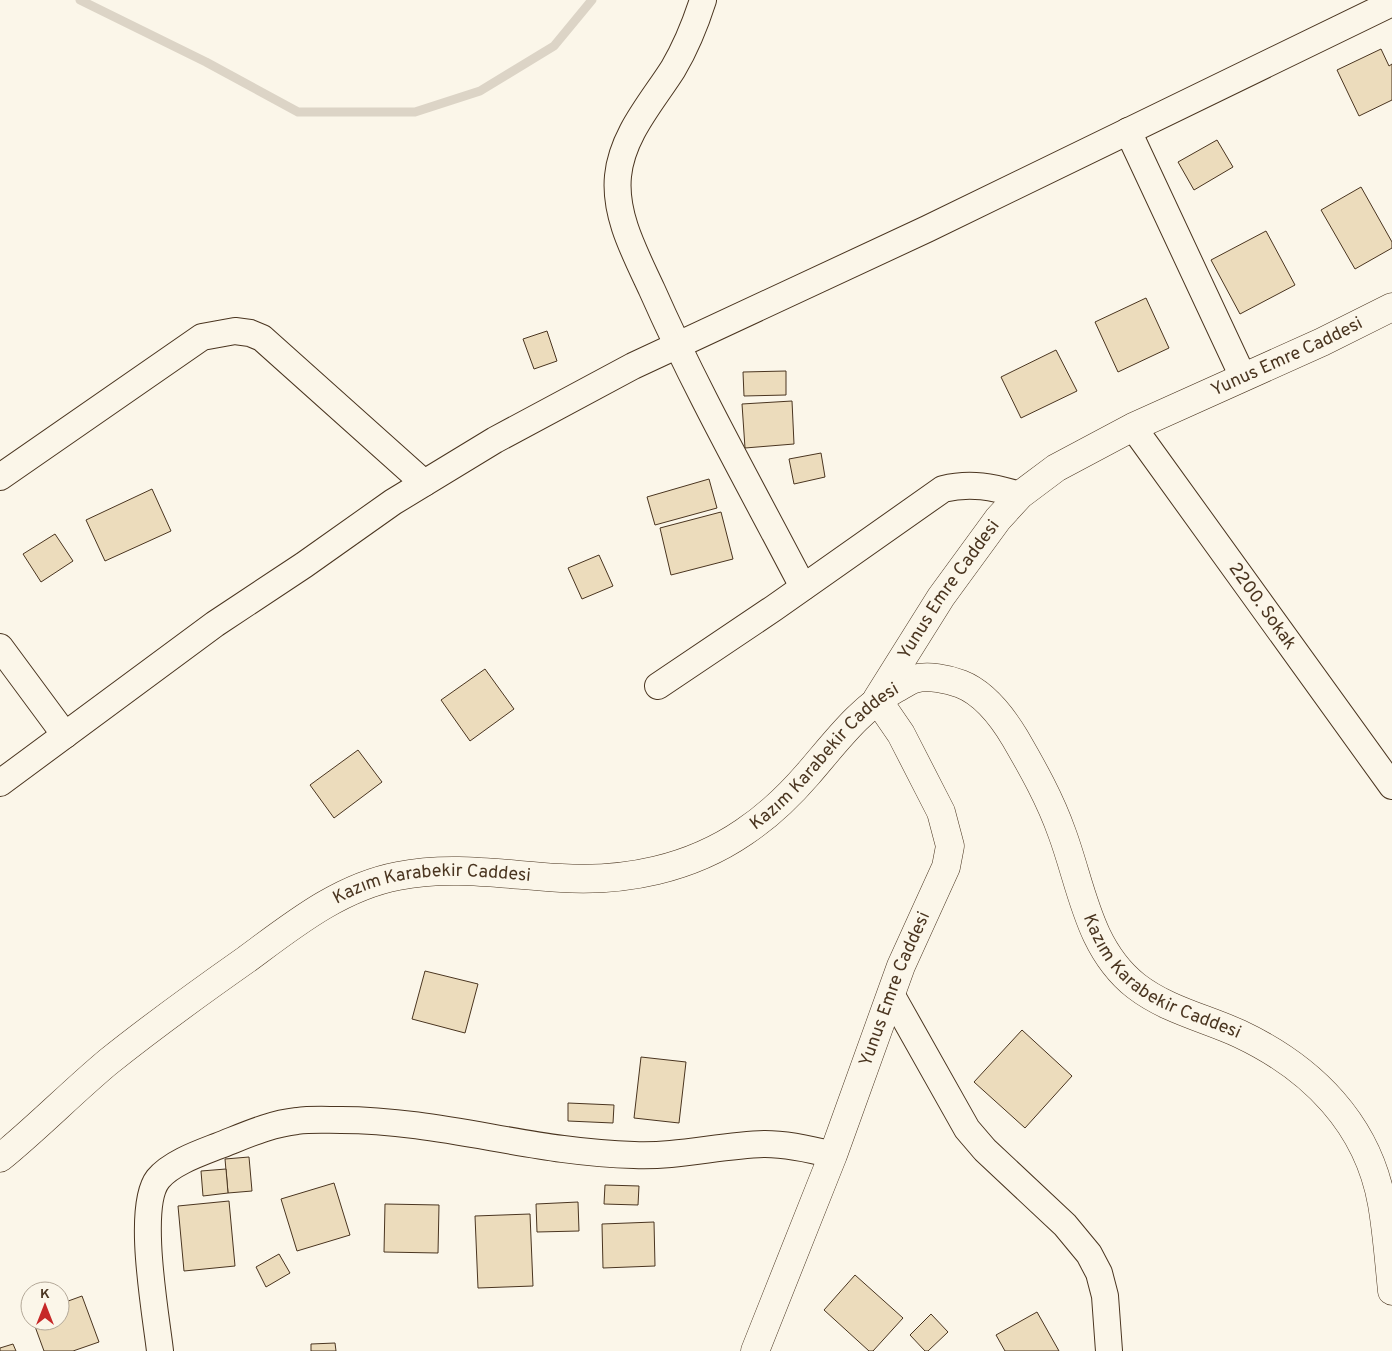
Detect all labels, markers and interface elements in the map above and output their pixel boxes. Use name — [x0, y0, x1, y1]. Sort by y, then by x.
street label: Yunus Emre Caddesi — [1207, 312, 1366, 402]
street label: Yunus Emre Caddesi — [893, 515, 1005, 664]
street label: 2200. Sokak — [1223, 558, 1301, 654]
street label: Kazım Karabekir Caddesi — [745, 678, 903, 835]
street label: Kazım Karabekir Caddesi — [329, 859, 532, 910]
street label: Yunus Emre Caddesi — [854, 908, 936, 1070]
street label: Kazım Karabekir Caddesi — [1078, 911, 1245, 1044]
north arrow — [20, 1281, 70, 1331]
text: K — [40, 1286, 50, 1303]

